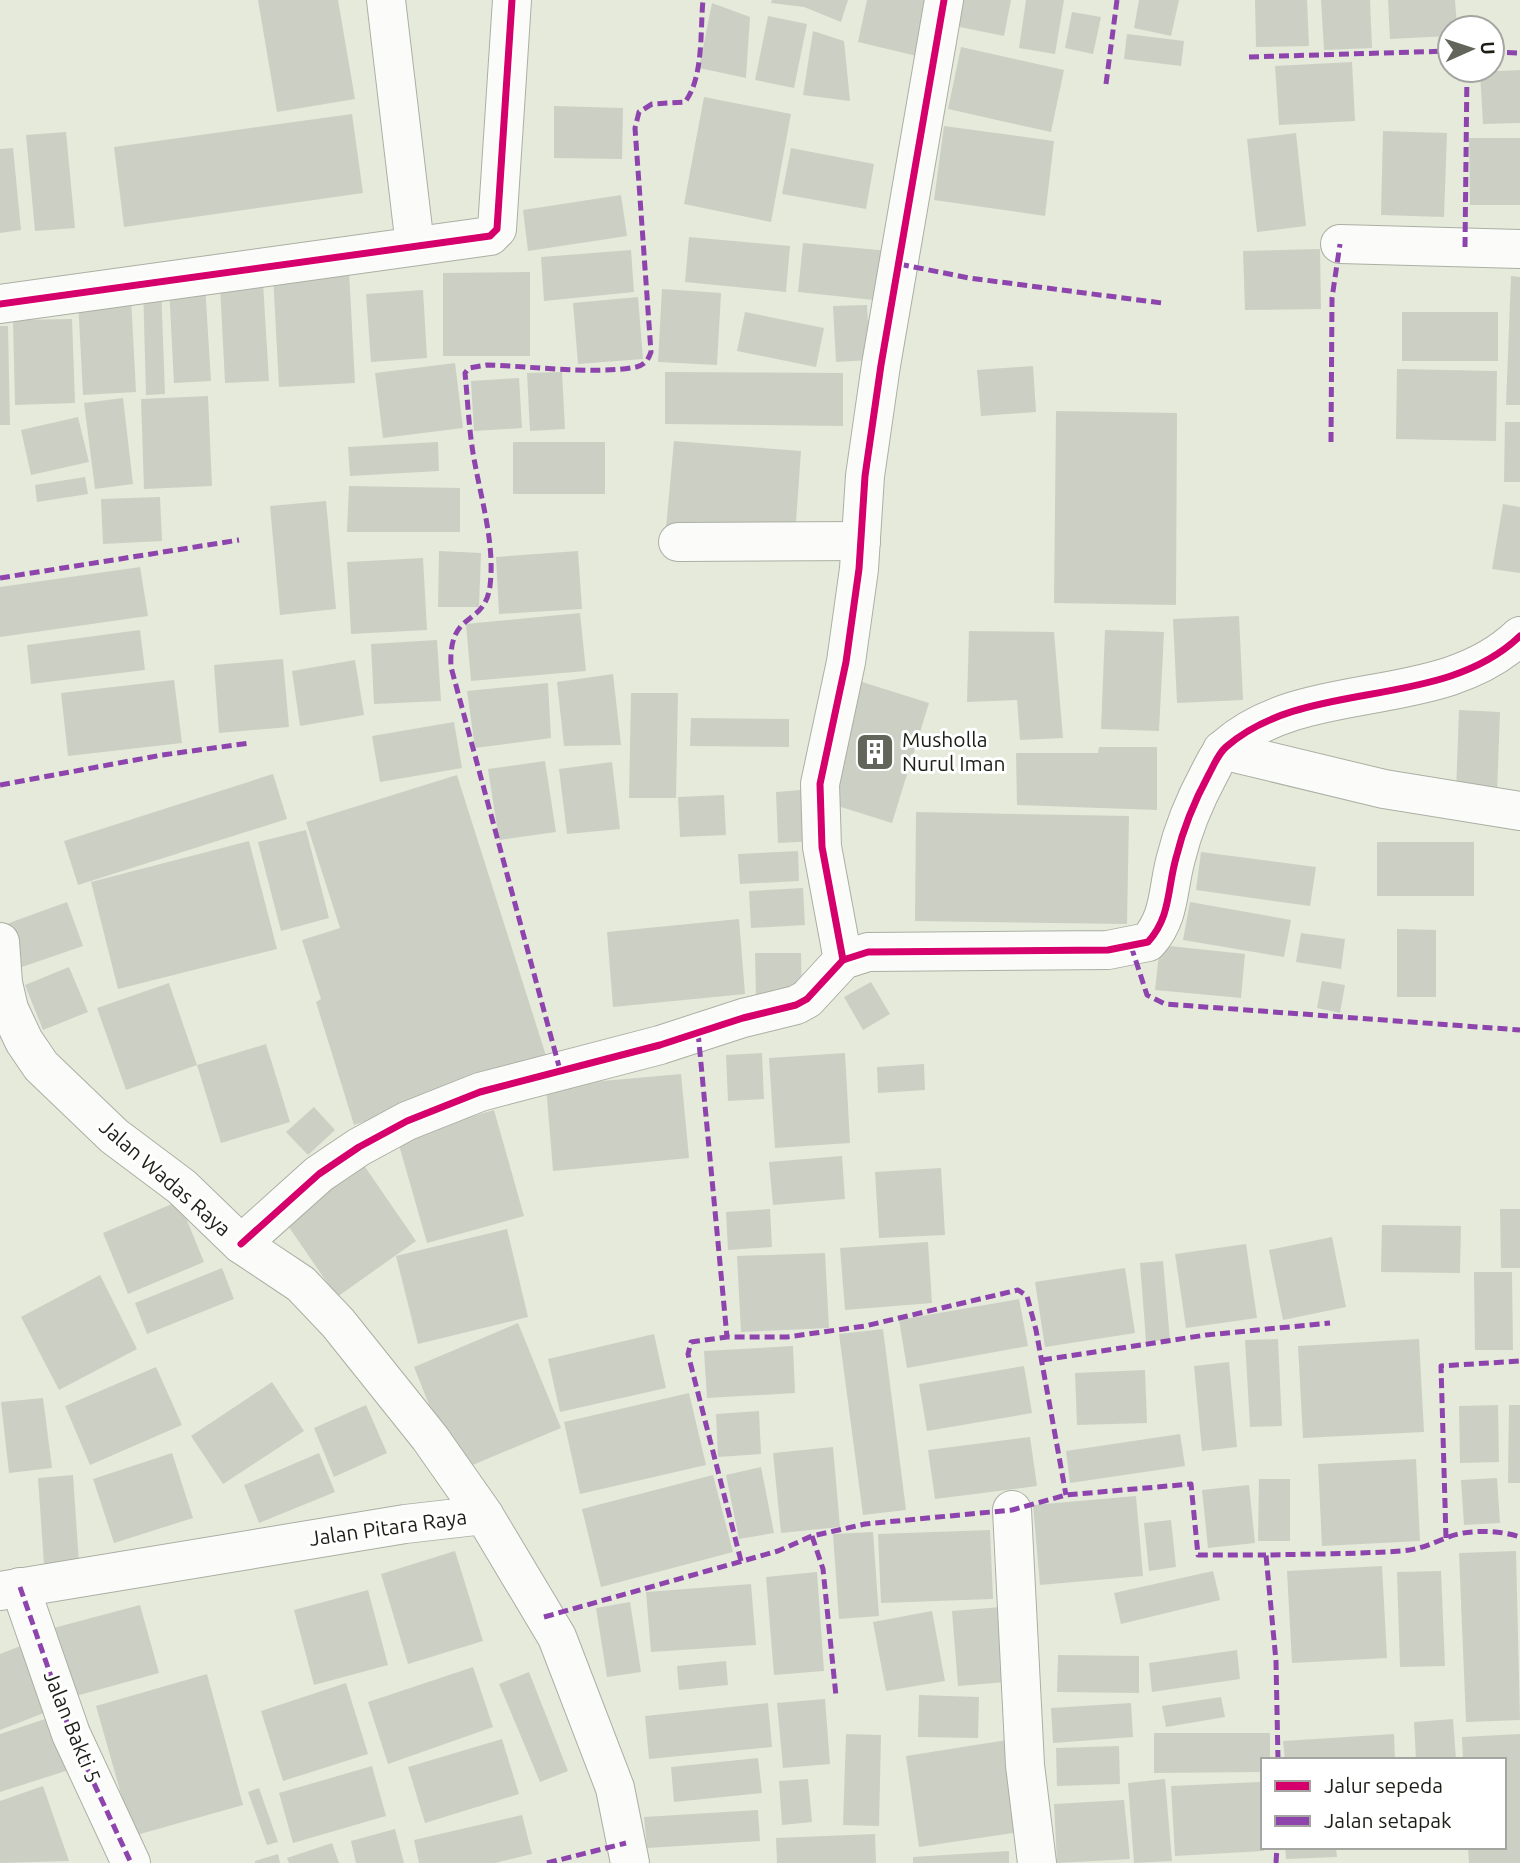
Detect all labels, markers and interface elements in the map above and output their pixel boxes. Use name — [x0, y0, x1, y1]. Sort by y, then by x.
north arrow — [1436, 14, 1506, 84]
text: U — [1477, 41, 1499, 55]
place label: Musholla Nurul Iman — [902, 727, 1006, 775]
building icon: Musholla Nurul Iman — [854, 731, 896, 773]
street label: Jalan Wadas Raya — [95, 1114, 236, 1241]
street label: Jalan Pitara Raya — [307, 1504, 468, 1550]
street label: Jalan Bakti 5 — [40, 1667, 106, 1786]
legend — [1261, 1758, 1506, 1849]
text: Jalur sepeda — [1324, 1773, 1443, 1797]
text: Jalan setapak — [1324, 1808, 1452, 1832]

